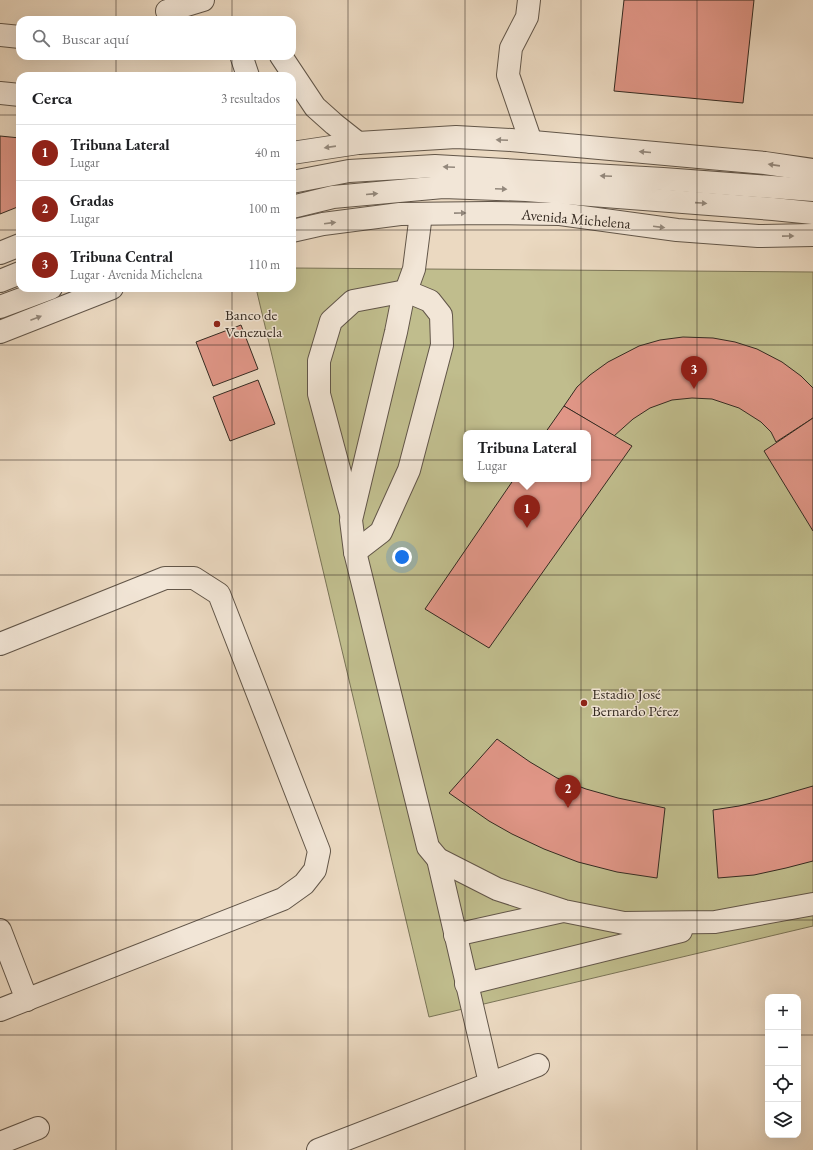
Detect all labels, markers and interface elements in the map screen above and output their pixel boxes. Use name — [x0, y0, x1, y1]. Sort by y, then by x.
search box — [16, 16, 296, 60]
icon: search — [30, 27, 52, 49]
text: Buscar aquí — [62, 29, 129, 48]
text: Cerca — [32, 87, 72, 109]
text: 3 resultados — [221, 90, 280, 107]
text: Tribuna Lateral — [70, 135, 169, 154]
one-way arrow — [496, 136, 508, 143]
text: 1 — [42, 144, 48, 161]
text: 40 m — [255, 144, 280, 161]
one-way arrow — [324, 144, 336, 150]
one-way arrow — [639, 149, 651, 156]
text: Lugar — [70, 154, 100, 171]
one-way arrow — [768, 162, 780, 168]
one-way arrow — [443, 163, 455, 170]
one-way arrow — [600, 172, 612, 179]
one-way arrow — [495, 186, 507, 193]
one-way arrow — [366, 190, 378, 197]
text: Gradas — [70, 191, 114, 210]
text: 2 — [42, 200, 48, 217]
text: 100 m — [249, 200, 280, 217]
one-way arrow — [695, 200, 707, 207]
street label: Avenida Michelena — [520, 204, 632, 233]
text: Lugar — [70, 210, 100, 227]
one-way arrow — [454, 210, 467, 216]
one-way arrow — [324, 220, 336, 226]
one-way arrow — [653, 224, 665, 231]
one-way arrow — [782, 233, 795, 239]
text: Tribuna Central — [70, 247, 173, 266]
text: 3 — [42, 256, 48, 273]
text: 110 m — [249, 256, 280, 273]
text: Lugar · Avenida Michelena — [70, 266, 203, 283]
place label: Banco de Venezuela — [225, 305, 282, 341]
one-way arrow — [31, 314, 43, 320]
marker: Banco de Venezuela — [212, 319, 222, 329]
pin: 3 — [681, 356, 707, 389]
popup — [463, 430, 591, 482]
text: Tribuna Lateral — [477, 438, 577, 457]
text: Lugar — [477, 457, 507, 474]
pin: 1 — [514, 495, 540, 528]
your location — [392, 547, 412, 567]
place label: Estadio José Bernardo Pérez — [592, 684, 679, 720]
marker: Estadio José Bernardo Pérez — [579, 698, 589, 708]
pin: 2 — [555, 775, 581, 808]
map controls — [765, 994, 801, 1138]
button: + — [765, 994, 801, 1030]
button: − — [765, 1030, 801, 1066]
button: locate — [765, 1066, 801, 1102]
button: layers — [765, 1102, 801, 1138]

